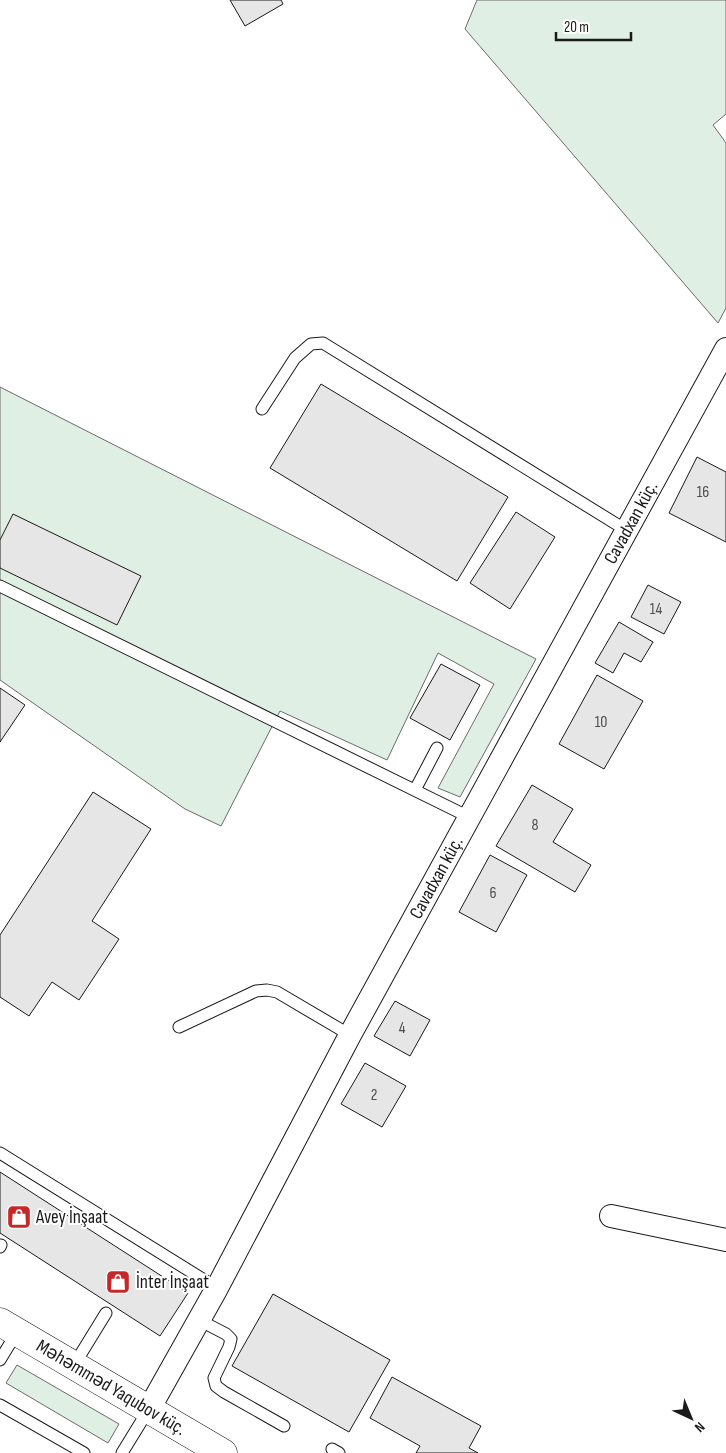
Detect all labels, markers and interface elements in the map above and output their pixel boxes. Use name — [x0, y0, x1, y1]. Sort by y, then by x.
scale bar — [556, 10, 631, 42]
text: 20 m — [564, 18, 589, 37]
street label: Cavadxan küç. — [599, 477, 663, 568]
house number: 16 — [697, 483, 709, 502]
house number: 14 — [650, 600, 662, 619]
house number: 10 — [595, 713, 607, 732]
house number: 8 — [531, 816, 539, 835]
street label: Cavadxan küç. — [404, 832, 468, 923]
house number: 6 — [489, 884, 497, 903]
house number: 4 — [399, 1019, 406, 1038]
house number: 2 — [371, 1086, 377, 1105]
shop icon: Avey İnşaat — [6, 1204, 32, 1230]
place label: Avey İnşaat — [35, 1206, 108, 1229]
shop icon: İnter İnşaat — [105, 1269, 131, 1295]
place label: İnter İnşaat — [136, 1271, 209, 1294]
street label: Məhəmməd Yaqubov küç. — [32, 1334, 190, 1440]
north arrow — [666, 1393, 716, 1443]
text: N — [691, 1418, 708, 1436]

